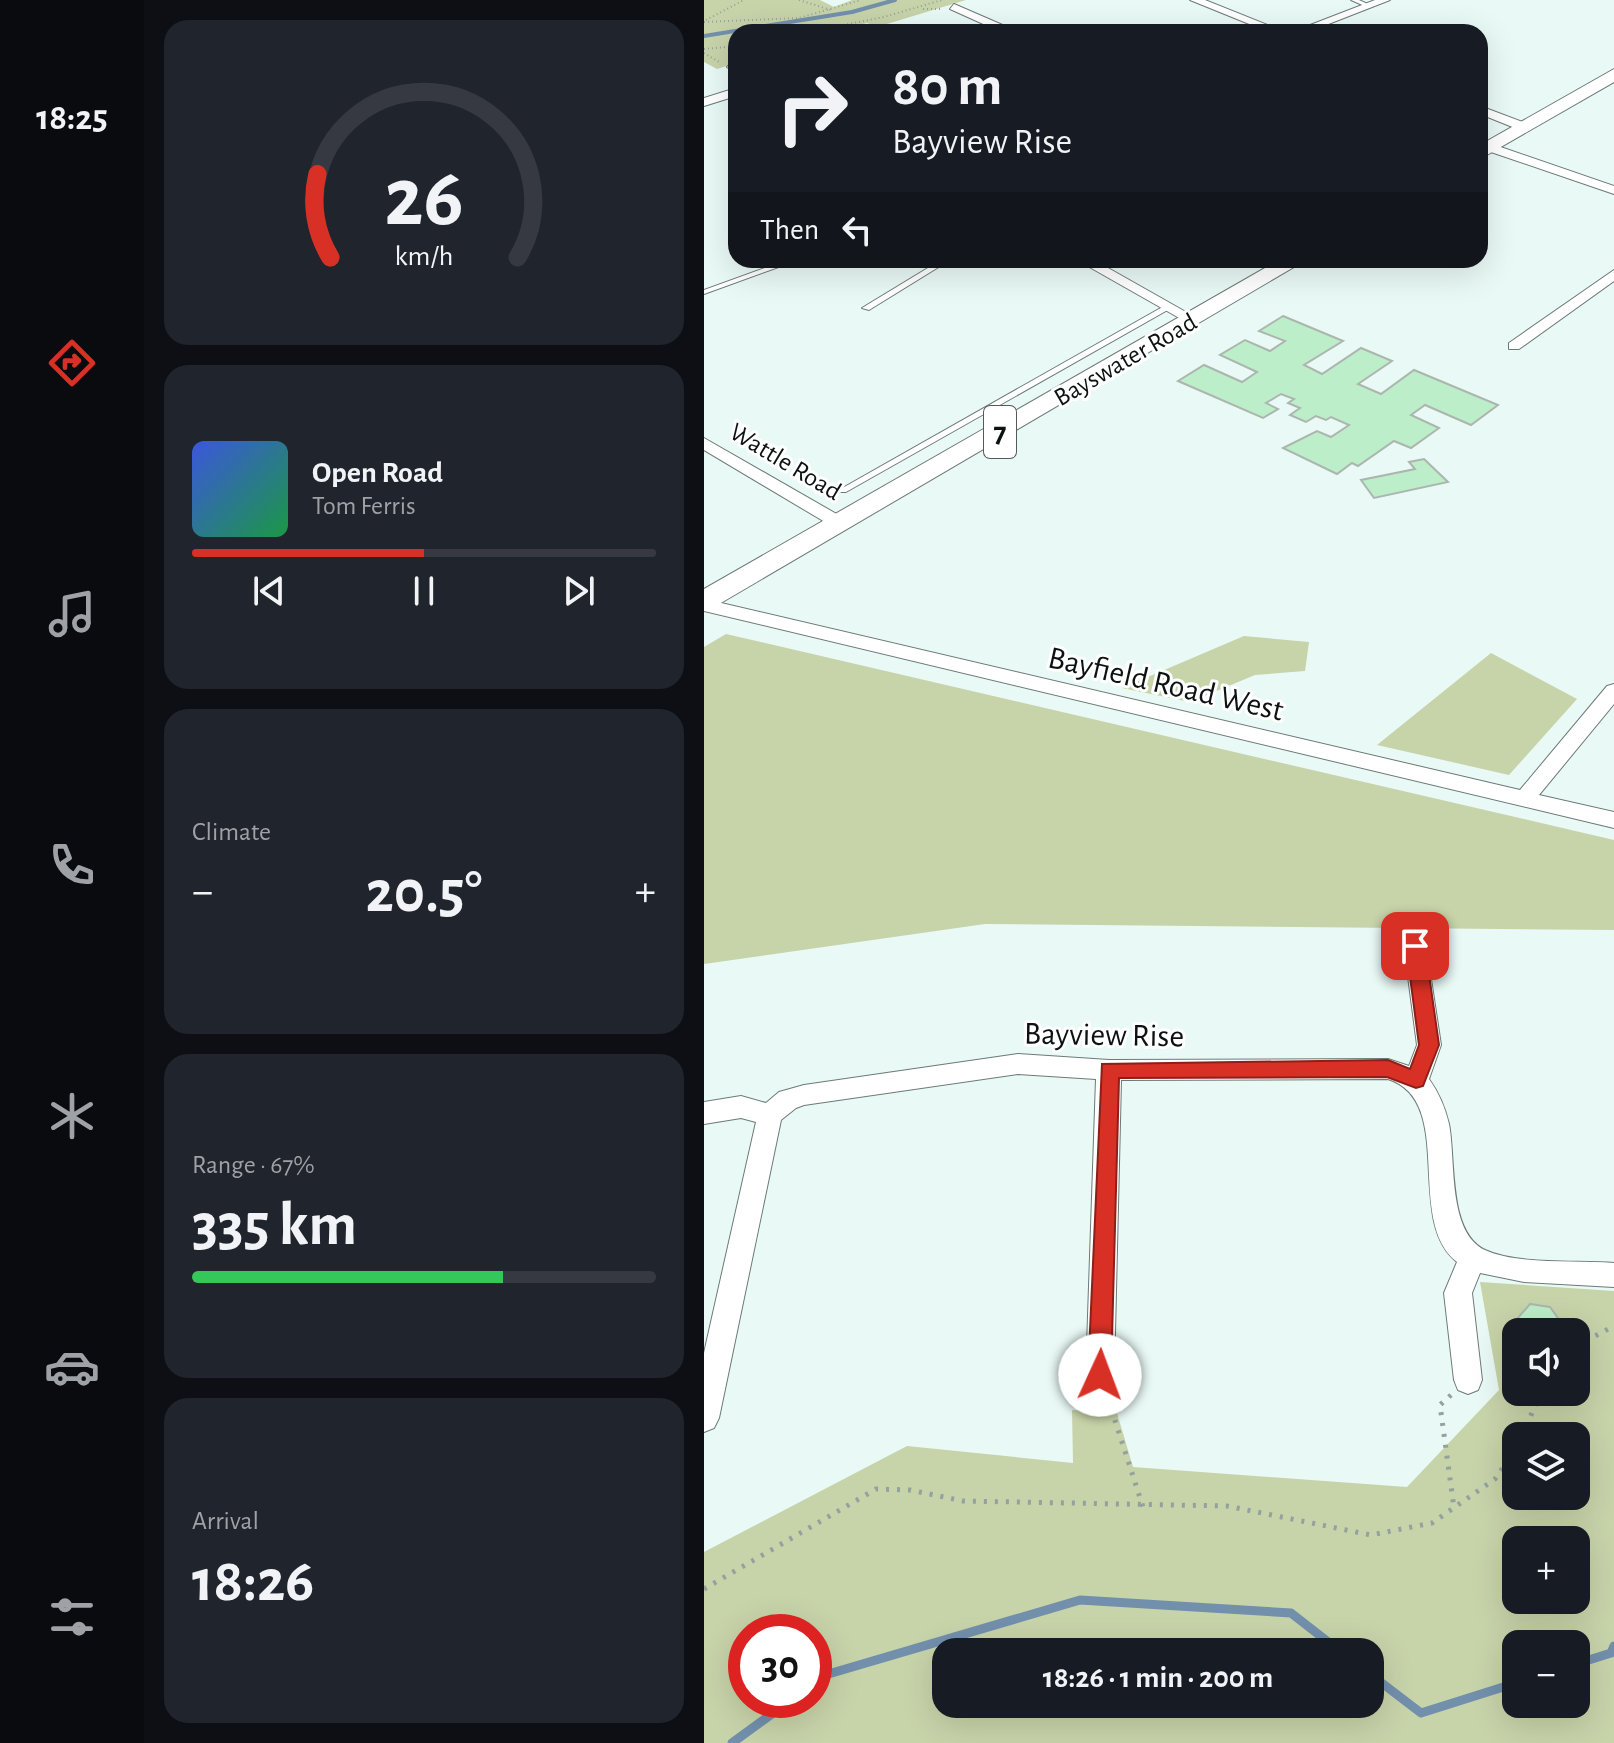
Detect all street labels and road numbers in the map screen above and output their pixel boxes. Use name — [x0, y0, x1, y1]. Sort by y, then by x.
street label: Bayswater Road — [1050, 309, 1201, 411]
road number: 7 — [984, 406, 1016, 458]
street label: Wattle Road — [725, 419, 846, 505]
street label: Bayfield Road West — [1045, 641, 1286, 727]
street label: Bayview Rise — [1024, 1018, 1184, 1052]

